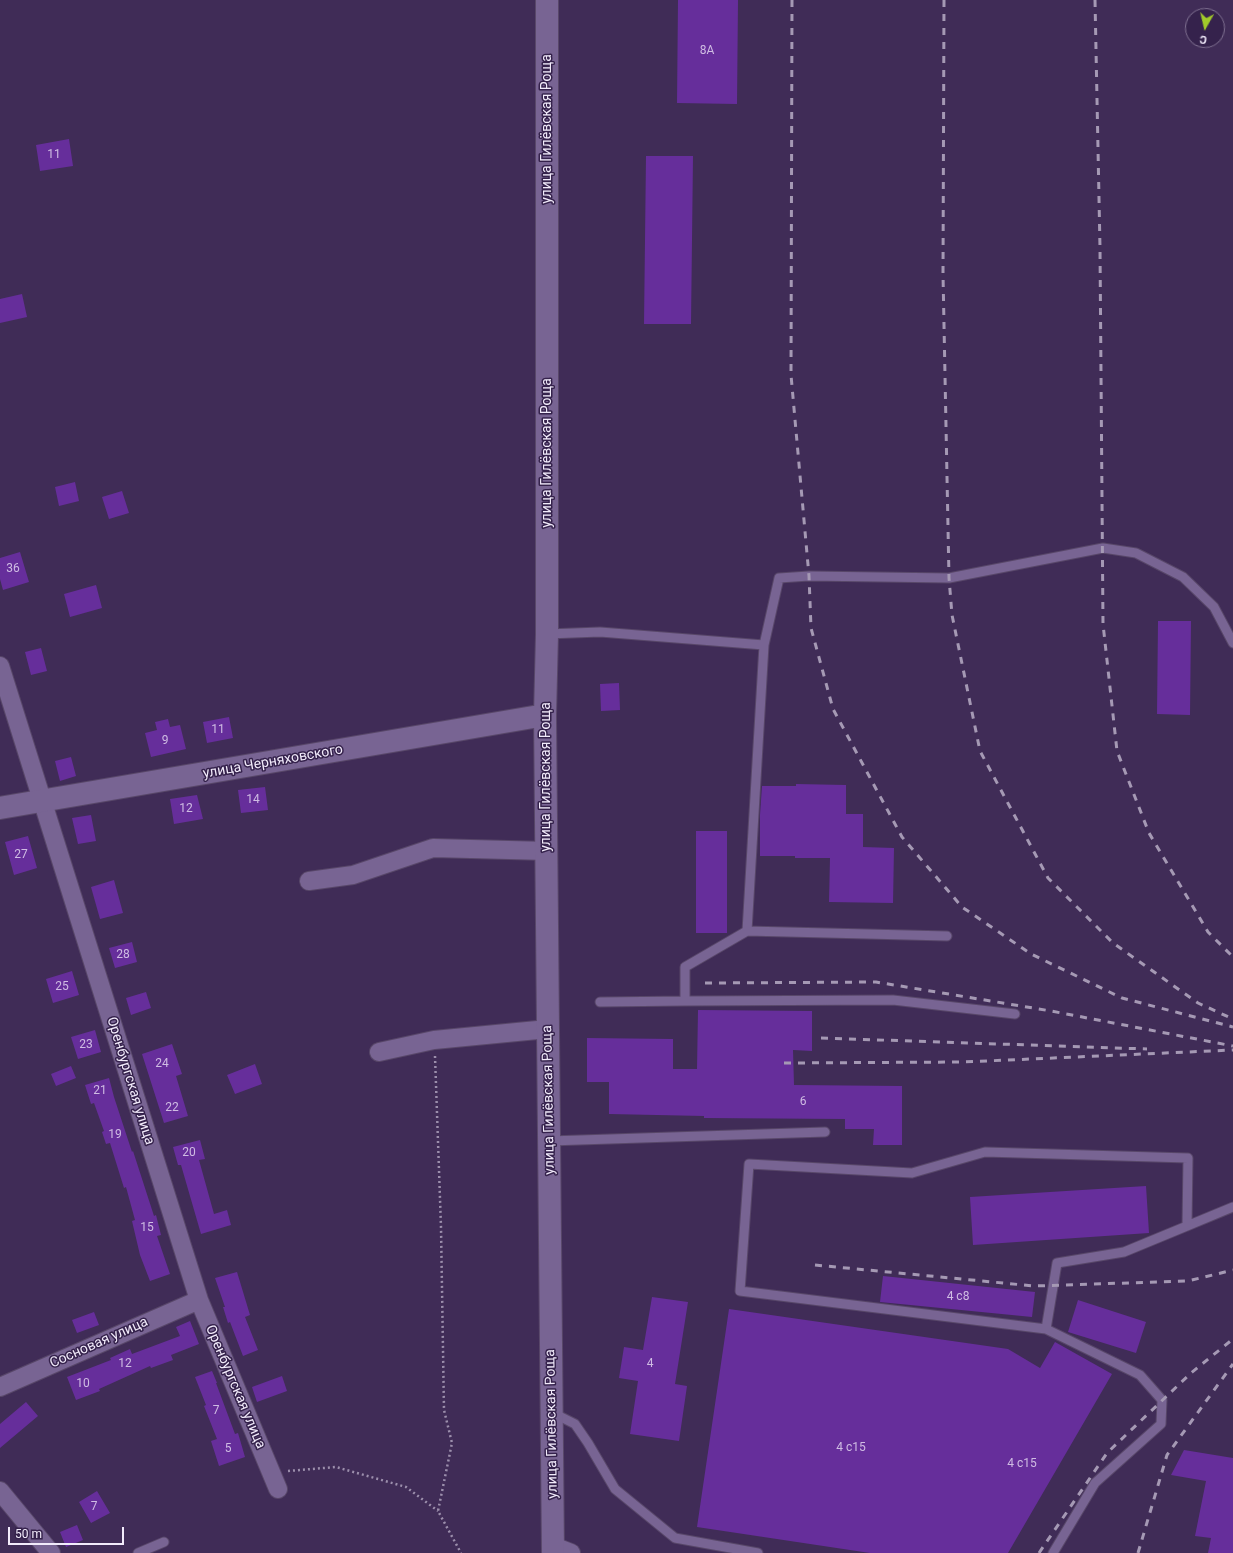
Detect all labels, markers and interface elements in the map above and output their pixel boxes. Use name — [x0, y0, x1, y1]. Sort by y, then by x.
north arrow — [1185, 8, 1225, 48]
text: С — [1199, 32, 1208, 46]
house number: 8А — [700, 44, 714, 58]
street label: улица Гилёвская Роща — [539, 54, 555, 204]
house number: 11 — [47, 148, 61, 162]
street label: улица Гилёвская Роща — [539, 378, 555, 528]
house number: 36 — [6, 562, 20, 576]
street label: улица Гилёвская Роща — [538, 702, 554, 852]
house number: 11 — [211, 723, 225, 737]
house number: 9 — [162, 734, 168, 748]
street label: улица Черняховского — [202, 741, 344, 783]
house number: 14 — [246, 793, 260, 807]
house number: 12 — [179, 802, 193, 816]
house number: 27 — [14, 848, 28, 862]
house number: 28 — [116, 948, 130, 962]
house number: 25 — [55, 980, 69, 994]
street label: Оренбургская улица — [103, 1015, 157, 1147]
street label: улица Гилёвская Роща — [539, 1025, 559, 1175]
house number: 23 — [79, 1038, 93, 1052]
house number: 24 — [155, 1057, 169, 1071]
house number: 21 — [93, 1084, 107, 1098]
house number: 6 — [800, 1095, 806, 1109]
house number: 22 — [165, 1101, 179, 1115]
house number: 19 — [108, 1128, 122, 1142]
house number: 20 — [182, 1146, 196, 1160]
house number: 15 — [140, 1221, 154, 1235]
house number: 4 с8 — [947, 1290, 969, 1304]
street label: Сосновая улица — [47, 1314, 151, 1372]
street label: Оренбургская улица — [201, 1322, 269, 1452]
street label: улица Гилёвская Роща — [542, 1349, 562, 1499]
house number: 12 — [118, 1357, 132, 1371]
house number: 4 — [647, 1357, 653, 1371]
house number: 10 — [76, 1377, 90, 1391]
house number: 7 — [213, 1404, 219, 1418]
house number: 4 с15 — [836, 1441, 866, 1455]
house number: 5 — [225, 1442, 231, 1456]
house number: 4 с15 — [1007, 1457, 1037, 1471]
house number: 7 — [91, 1500, 97, 1514]
scale bar — [10, 1519, 126, 1545]
text: 50 m — [15, 1527, 42, 1541]

